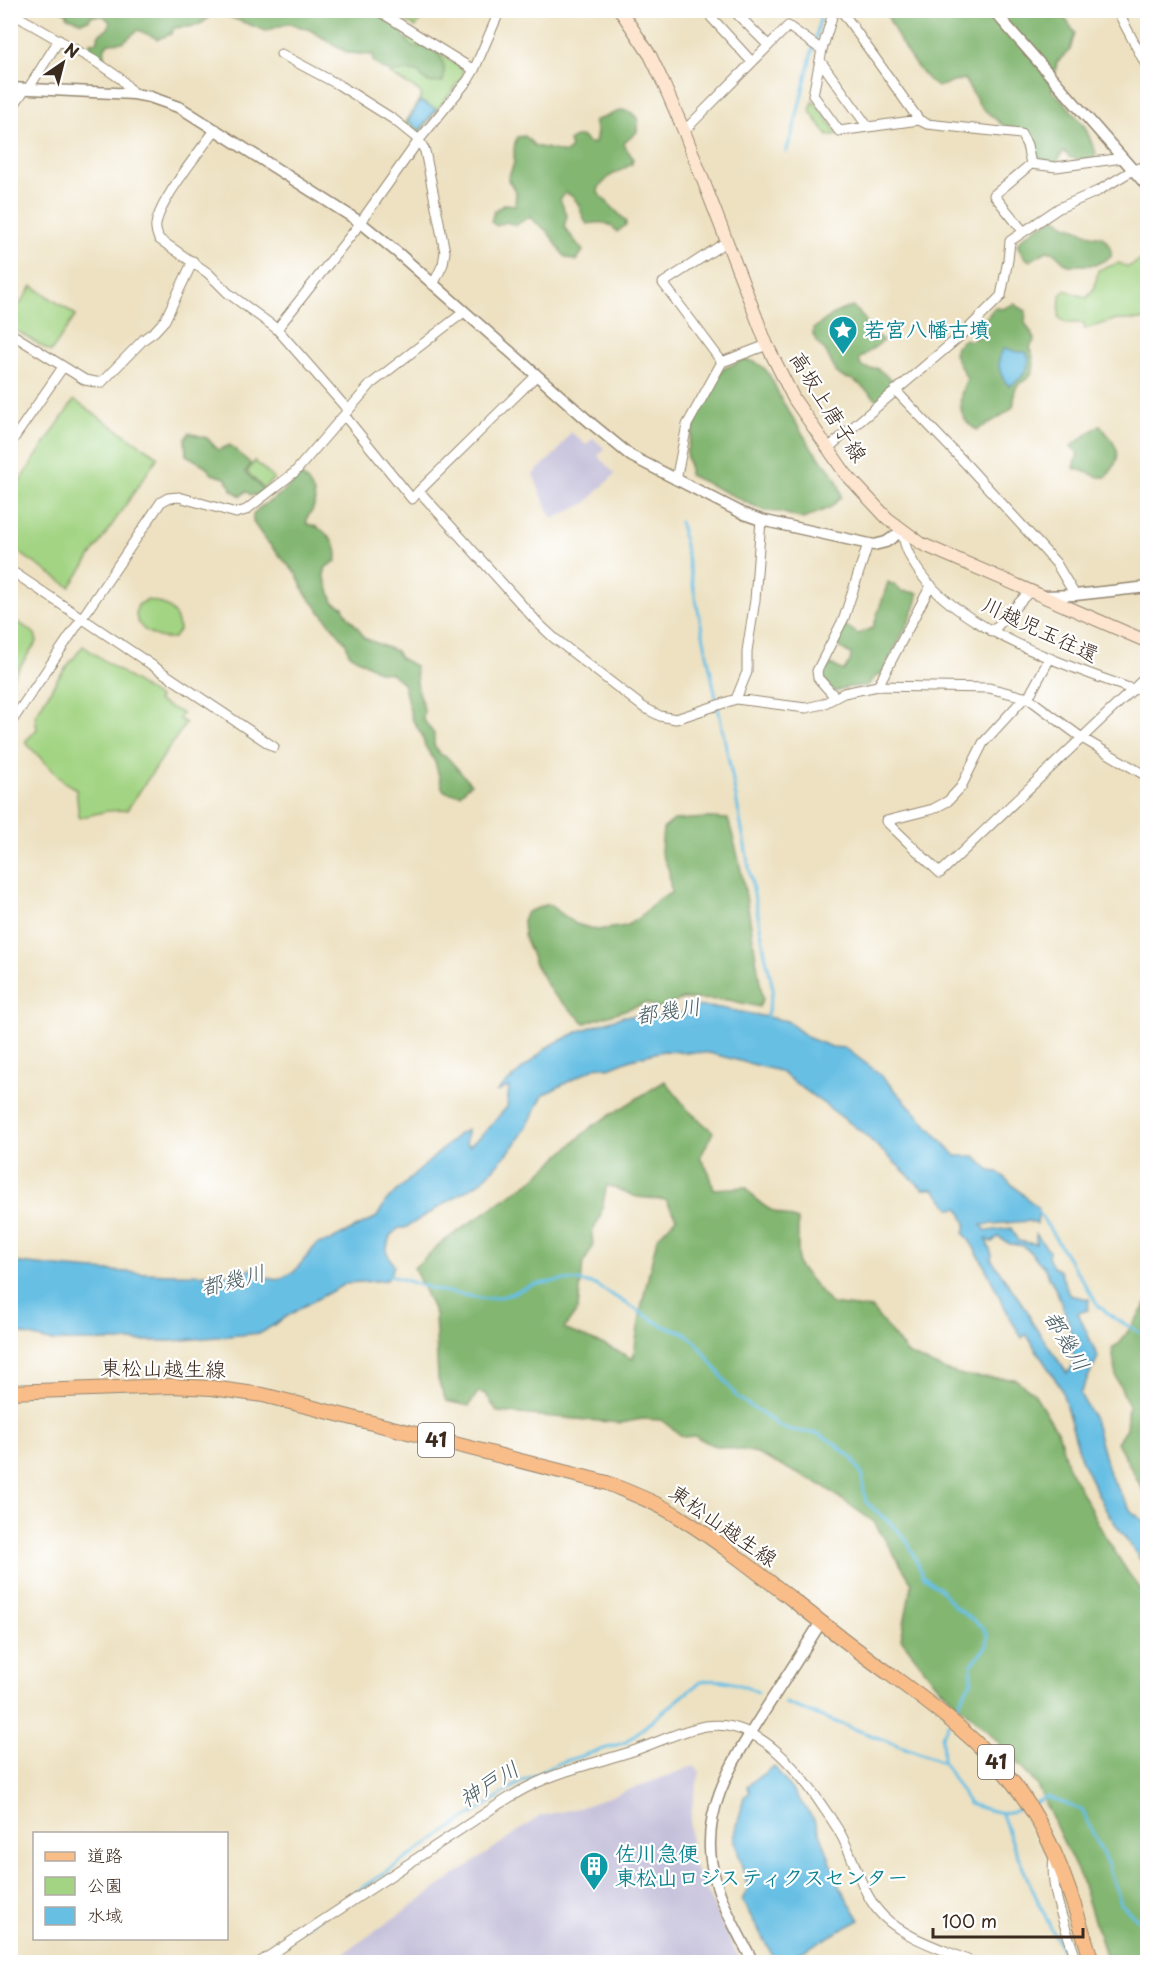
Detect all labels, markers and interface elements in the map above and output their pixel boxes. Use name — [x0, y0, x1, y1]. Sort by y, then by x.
north arrow — [33, 33, 93, 93]
text: N — [60, 36, 84, 63]
place label: 若宮八幡古墳 — [864, 312, 990, 344]
place icon: 若宮八幡古墳 — [827, 314, 859, 356]
street label: 高坂上唐子線 — [783, 344, 877, 468]
street label: 川越児玉往還 — [977, 587, 1105, 669]
water label: 都幾川 — [633, 988, 703, 1031]
water label: 都幾川 — [197, 1255, 269, 1303]
water label: 都幾川 — [1037, 1303, 1099, 1377]
street label: 東松山越生線 — [100, 1350, 226, 1384]
road number: 41 — [418, 1423, 454, 1457]
street label: 東松山越生線 — [663, 1475, 785, 1574]
road number: 41 — [978, 1745, 1014, 1779]
water label: 神戸川 — [451, 1751, 525, 1814]
legend — [33, 1832, 228, 1940]
place label: 佐川急便 東松山ロジスティクスセンター — [615, 1836, 908, 1892]
text: 道路 — [87, 1841, 123, 1868]
building icon: 佐川急便 東松山ロジスティクスセンター — [578, 1850, 610, 1892]
text: 公園 — [87, 1871, 123, 1898]
text: 水域 — [87, 1901, 123, 1928]
scale bar — [933, 1901, 1083, 1939]
text: 100 m — [942, 1907, 997, 1934]

